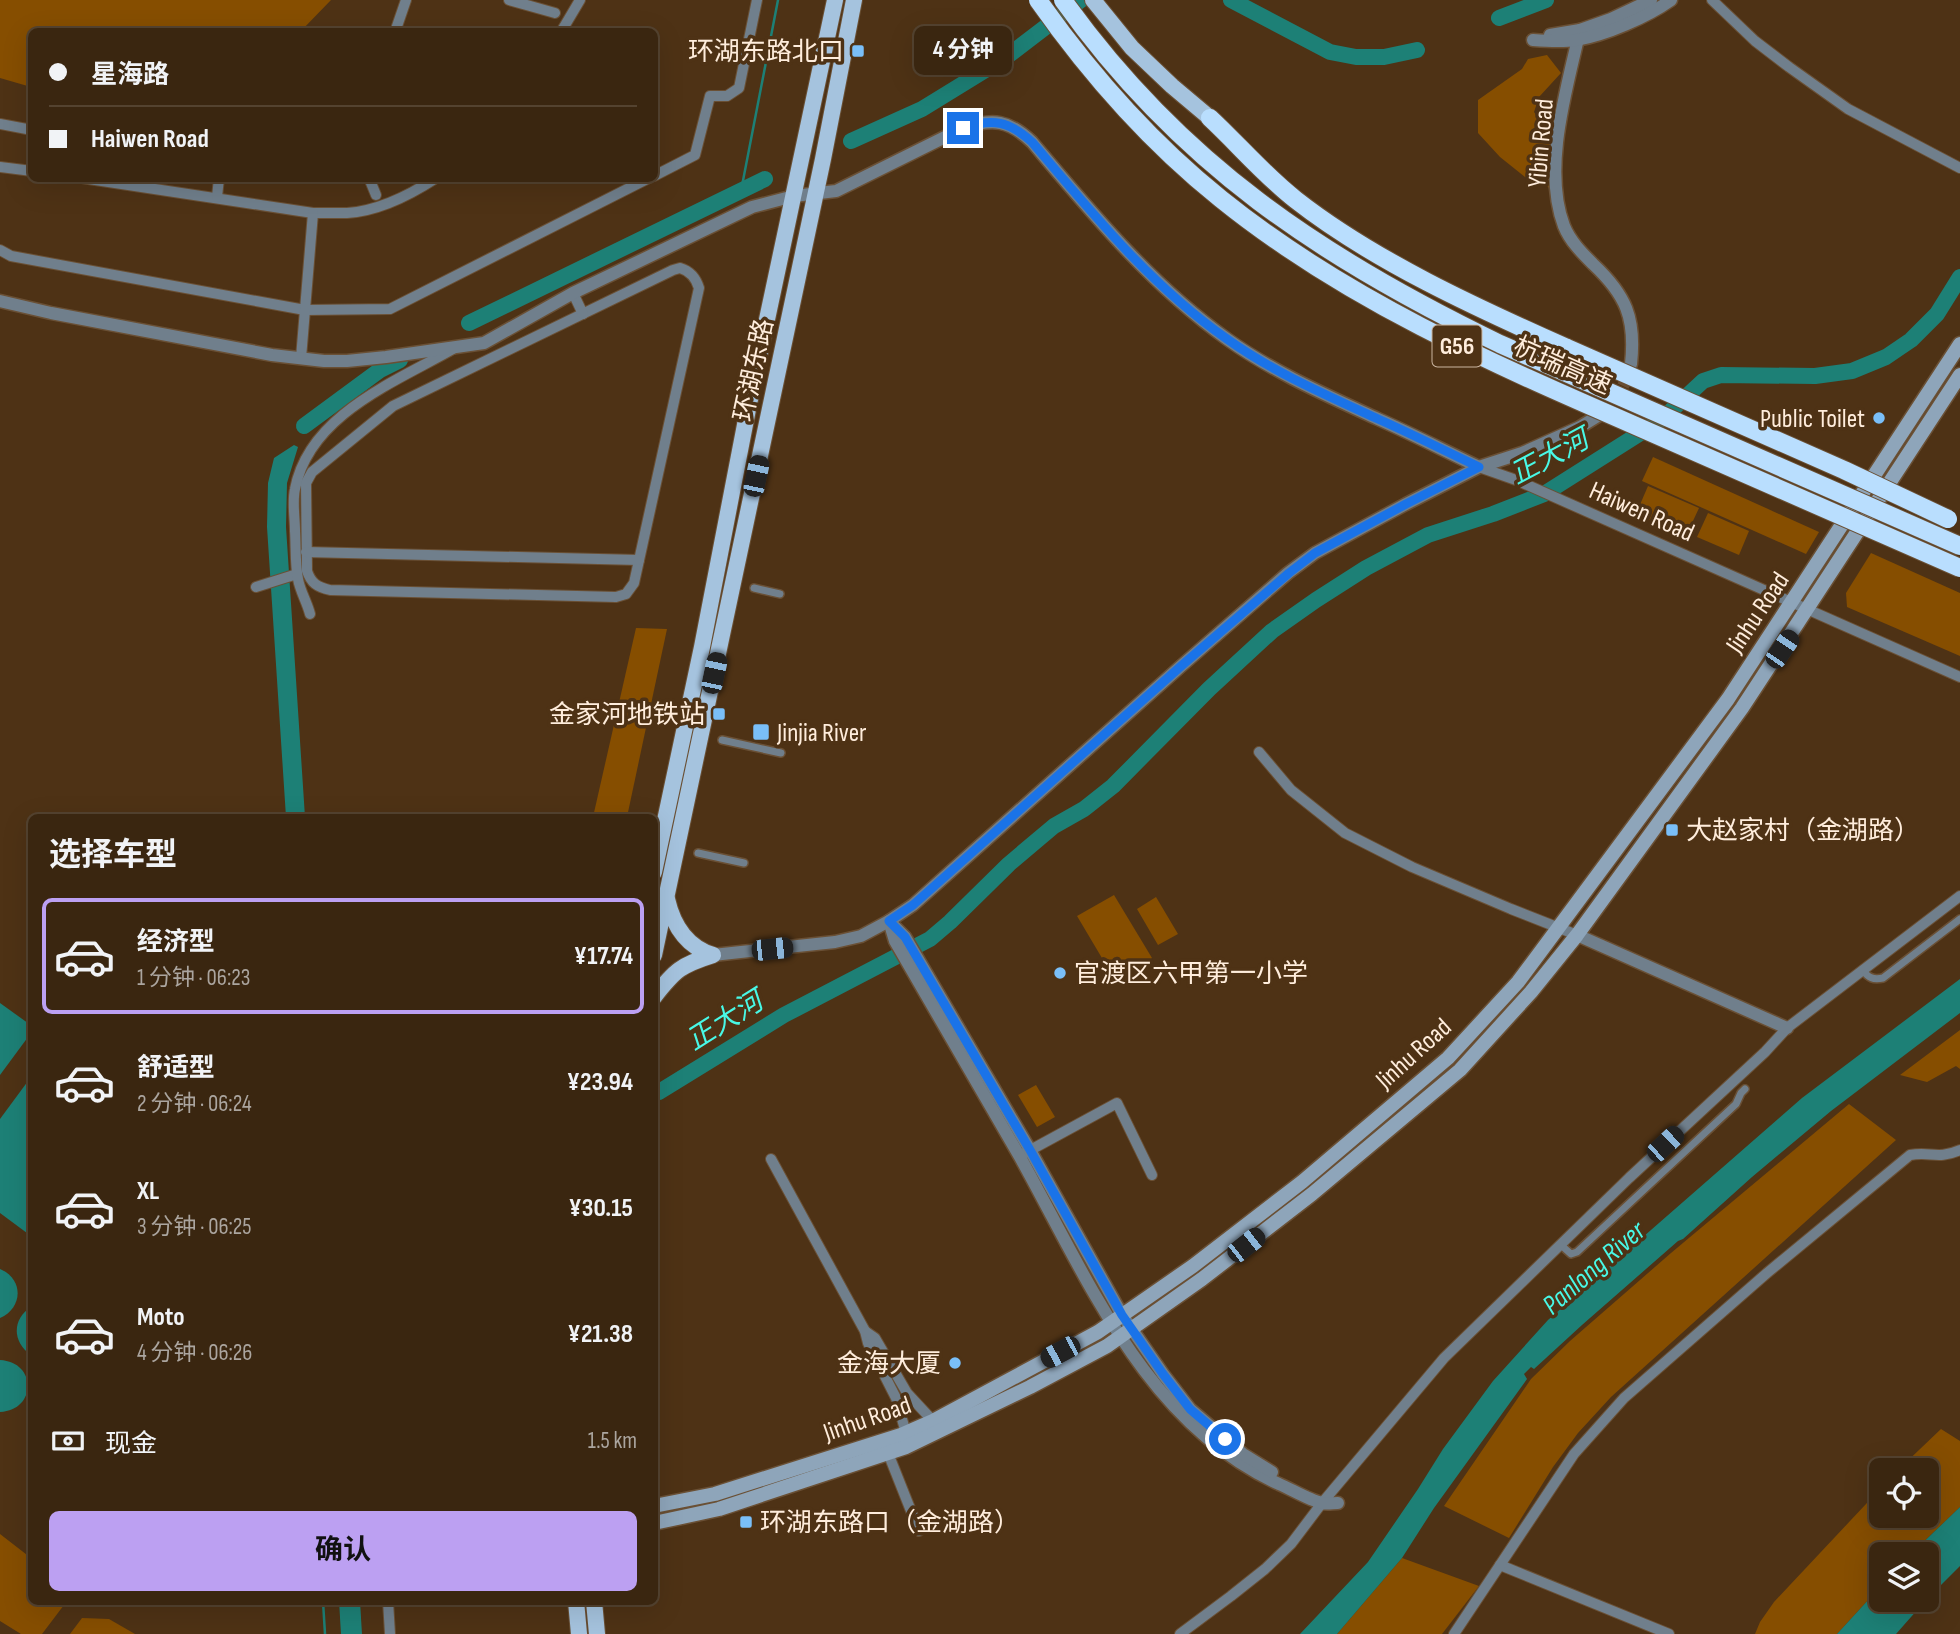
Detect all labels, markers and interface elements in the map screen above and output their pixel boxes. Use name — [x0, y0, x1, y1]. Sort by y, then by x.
callout: 4 分钟 — [914, 26, 1012, 76]
text: 4 分钟 — [933, 36, 993, 64]
place label: 环湖东路北口 — [688, 37, 844, 68]
marker: 环湖东路北口 — [850, 43, 866, 59]
text: 星海路 — [91, 60, 169, 91]
street label: Yibin Road — [1522, 97, 1561, 189]
route end — [947, 112, 979, 144]
text: Haiwen Road — [91, 124, 209, 155]
street label: 环湖东路 — [728, 316, 780, 424]
road number: G56 — [1432, 326, 1482, 366]
street label: 杭瑞高速 — [1509, 331, 1616, 402]
place label: Public Toilet — [1760, 404, 1865, 435]
marker: Public Toilet — [1871, 410, 1887, 426]
water label: 正大河 — [1505, 421, 1599, 492]
car — [742, 453, 771, 499]
street label: Haiwen Road — [1584, 476, 1699, 549]
street label: Jinhu Road — [1719, 567, 1796, 660]
car — [1762, 626, 1803, 672]
car — [700, 650, 729, 696]
place label: 金家河地铁站 — [549, 700, 705, 731]
marker: 金家河地铁站 — [711, 706, 727, 722]
place label: Jinjia River — [776, 718, 867, 749]
marker: Jinjia River — [751, 722, 771, 742]
place label: 大赵家村（金湖路） — [1686, 816, 1920, 847]
marker: 大赵家村（金湖路） — [1664, 822, 1680, 838]
text: 选择车型 — [49, 836, 177, 875]
icon: car — [53, 925, 116, 988]
text: 经济型 — [137, 927, 215, 958]
car — [751, 936, 794, 962]
text: ¥17.74 — [574, 941, 633, 972]
place label: 官渡区六甲第一小学 — [1074, 959, 1308, 990]
text: 1 分钟 · 06:23 — [137, 964, 250, 992]
marker: 官渡区六甲第一小学 — [1052, 965, 1068, 981]
water label: 正大河 — [680, 982, 773, 1058]
street label: Jinhu Road — [1369, 1012, 1458, 1097]
icon: car — [53, 1051, 116, 1114]
text: 舒适型 — [137, 1053, 215, 1084]
text: ¥23.94 — [567, 1067, 633, 1098]
text: 2 分钟 · 06:24 — [137, 1090, 252, 1118]
car — [1643, 1122, 1688, 1166]
text: XL — [137, 1176, 159, 1207]
icon: car — [53, 1177, 116, 1240]
text: ¥30.15 — [568, 1193, 633, 1224]
text: 3 分钟 · 06:25 — [137, 1213, 252, 1241]
water label: Panlong River — [1536, 1214, 1653, 1322]
car — [1223, 1224, 1270, 1266]
text: Moto — [137, 1302, 185, 1333]
icon: car — [53, 1303, 116, 1366]
text: ¥21.38 — [568, 1319, 633, 1350]
car — [1037, 1333, 1084, 1371]
text: 4 分钟 · 06:26 — [137, 1339, 252, 1367]
place label: 金海大厦 — [837, 1349, 941, 1380]
marker: 金海大厦 — [947, 1355, 963, 1371]
street label: Jinhu Road — [819, 1390, 915, 1449]
icon: cash — [49, 1422, 87, 1460]
route start — [1209, 1423, 1241, 1455]
text: 1.5 km — [588, 1427, 637, 1455]
text: 现金 — [105, 1429, 157, 1460]
map controls — [1869, 1458, 1939, 1612]
button: locate — [1869, 1458, 1939, 1528]
place label: 环湖东路口（金湖路） — [760, 1508, 1020, 1539]
button: 确认 — [49, 1511, 637, 1591]
marker: 环湖东路口（金湖路） — [738, 1514, 754, 1530]
button: layers — [1869, 1542, 1939, 1612]

